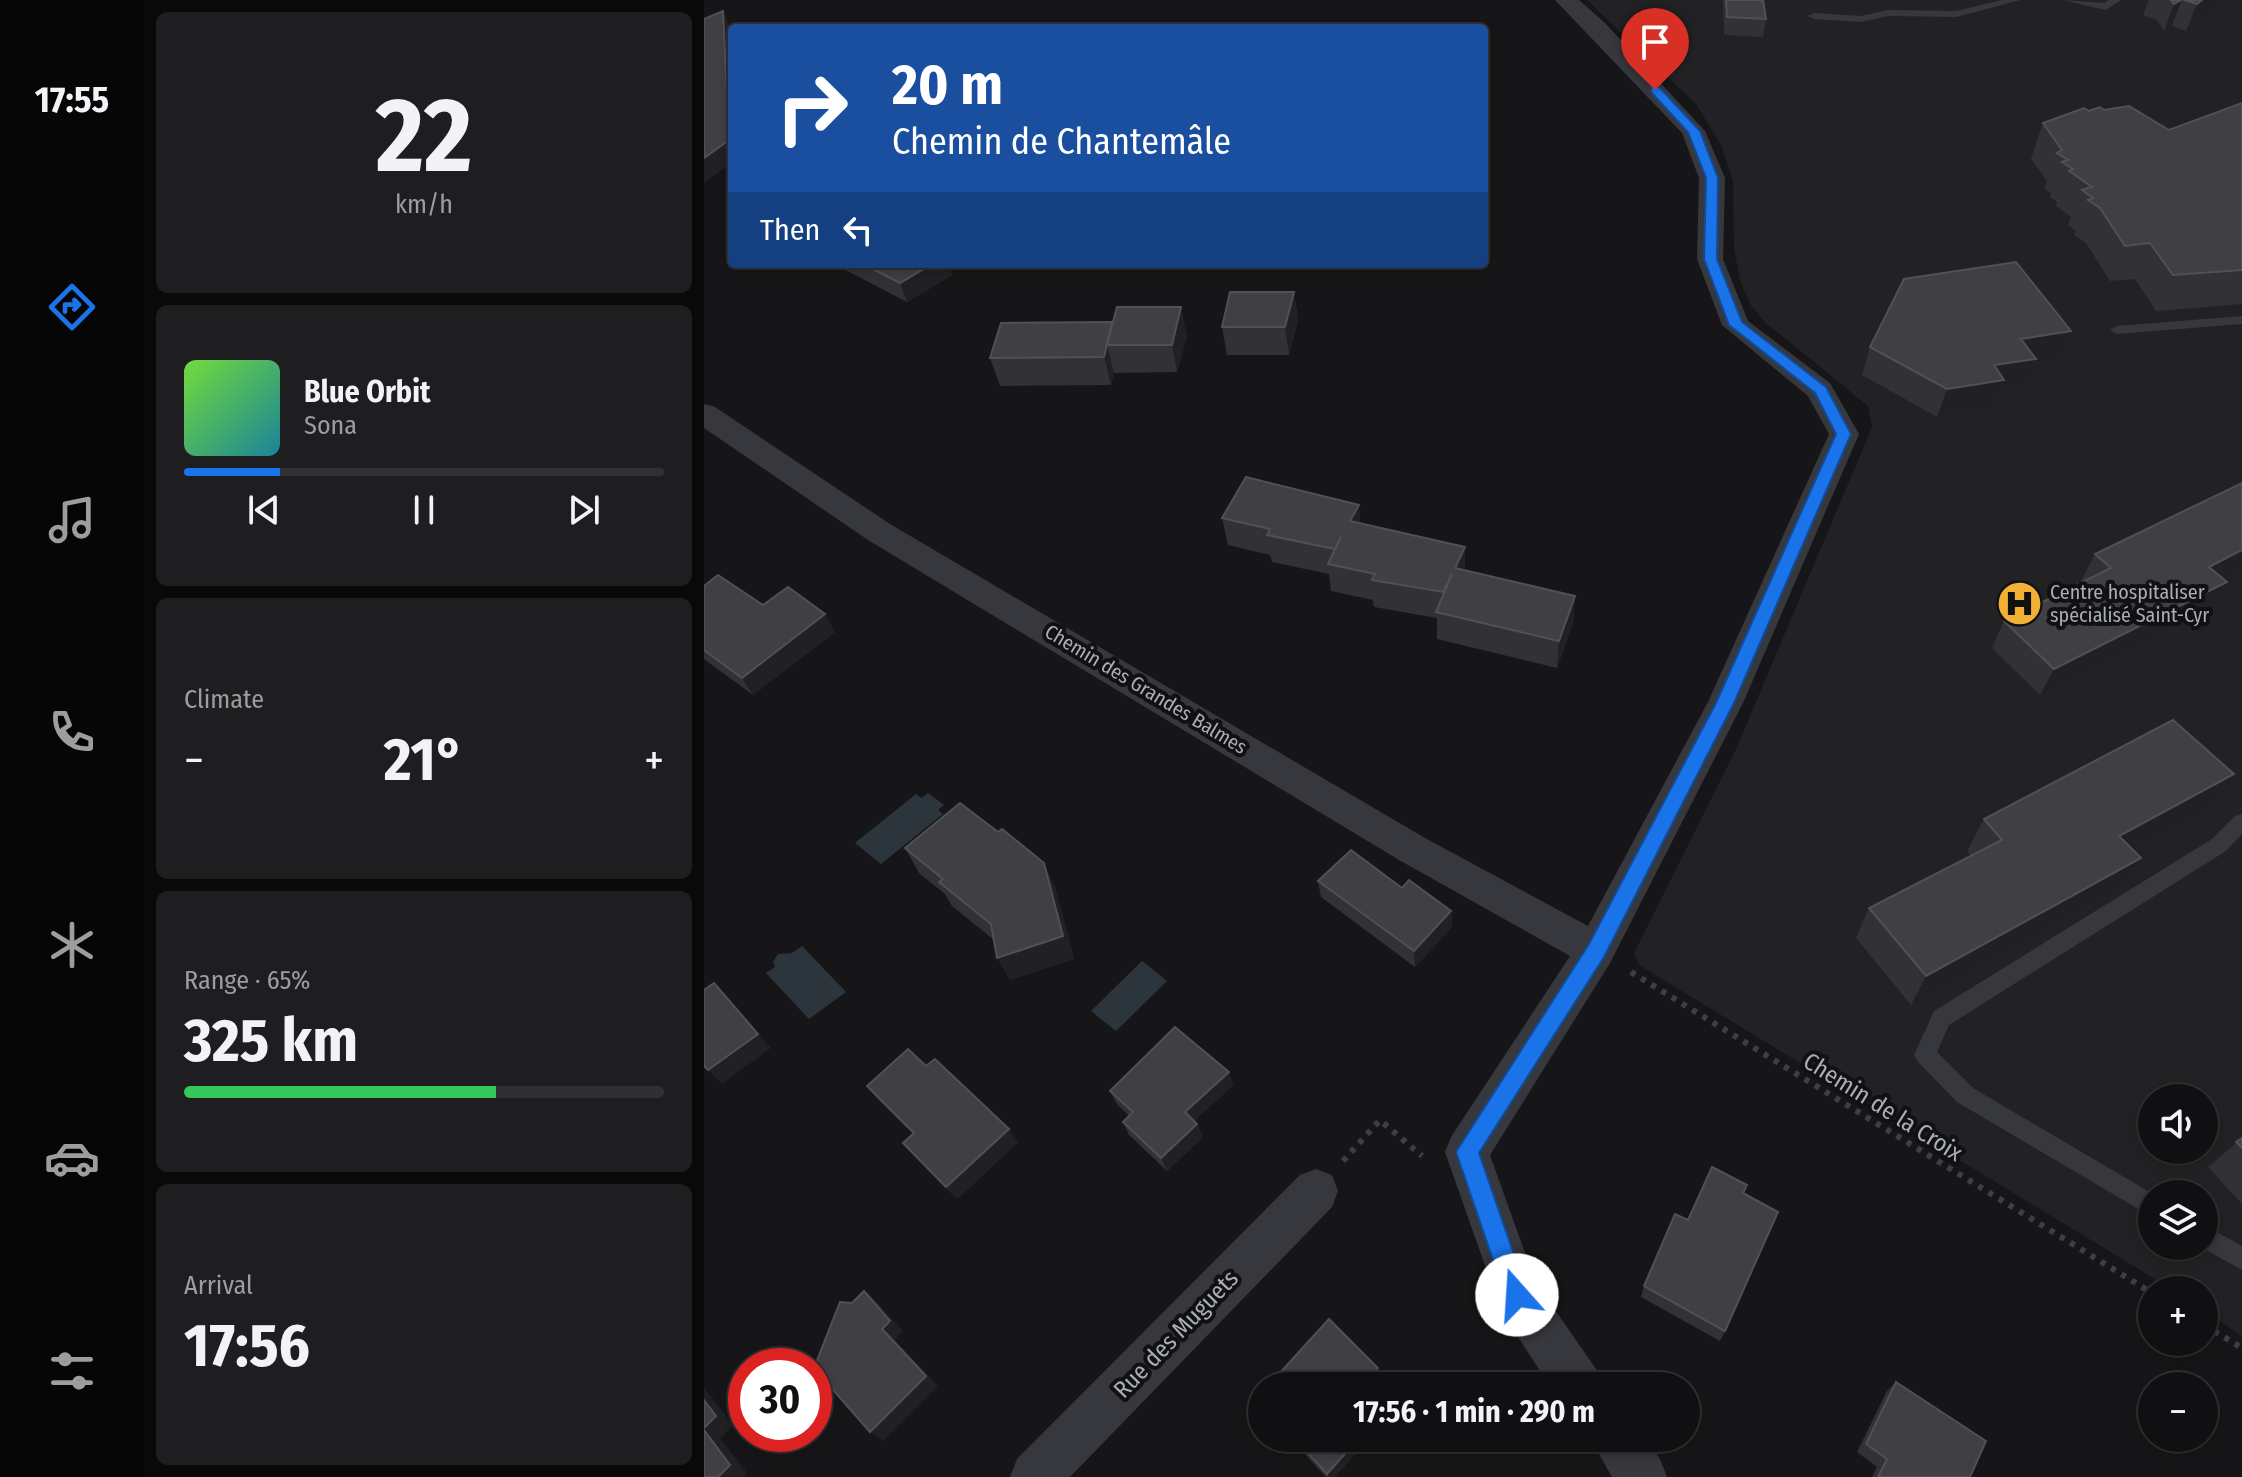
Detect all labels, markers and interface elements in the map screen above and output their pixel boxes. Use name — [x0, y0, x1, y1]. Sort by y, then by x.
pin — [1621, 8, 1689, 90]
icon: arrive — [1633, 20, 1677, 64]
text: 20 m — [892, 52, 1003, 119]
icon: right — [760, 56, 864, 160]
text: 22 — [376, 74, 472, 199]
text: 17:55 — [35, 78, 109, 122]
text: Chemin de Chantemâle — [892, 120, 1231, 164]
text: km/h — [395, 189, 453, 220]
icon: left — [836, 208, 880, 252]
text: Then — [760, 212, 820, 248]
icon: directions — [44, 279, 100, 335]
text: Blue Orbit — [304, 374, 430, 410]
text: Sona — [304, 410, 357, 441]
icon: previous — [242, 488, 286, 532]
icon: pause — [402, 488, 446, 532]
icon: next — [562, 488, 606, 532]
icon: music — [44, 492, 100, 548]
hospital icon: Centre hospitaliser spécialisé Saint-Cyr — [1995, 579, 2043, 627]
place label: Centre hospitaliser spécialisé Saint-Cyr — [2050, 580, 2209, 627]
street label: Chemin des Grandes Balmes — [1041, 619, 1251, 759]
text: Climate — [184, 684, 264, 715]
icon: phone — [44, 704, 100, 760]
text: 21° — [384, 724, 464, 796]
text: − — [184, 734, 204, 787]
text: + — [644, 734, 664, 787]
icon: climate — [44, 917, 100, 973]
text: Range · 65% — [184, 965, 310, 996]
text: 325 km — [184, 1005, 358, 1077]
street label: Chemin de la Croix — [1798, 1047, 1968, 1167]
map controls — [2138, 1084, 2218, 1452]
button: sound — [2138, 1084, 2218, 1164]
icon: car — [44, 1130, 100, 1186]
button: layers — [2138, 1180, 2218, 1260]
position arrow — [1475, 1253, 1559, 1337]
street label: Rue des Muguets — [1108, 1264, 1244, 1404]
text: Arrival — [184, 1270, 253, 1301]
button: + — [2138, 1276, 2218, 1356]
text: 17:56 — [184, 1310, 310, 1382]
icon: filters — [44, 1343, 100, 1399]
speed limit sign: 30 — [728, 1348, 832, 1452]
button: − — [2138, 1372, 2218, 1452]
text: 17:56 · 1 min · 290 m — [1353, 1394, 1595, 1430]

